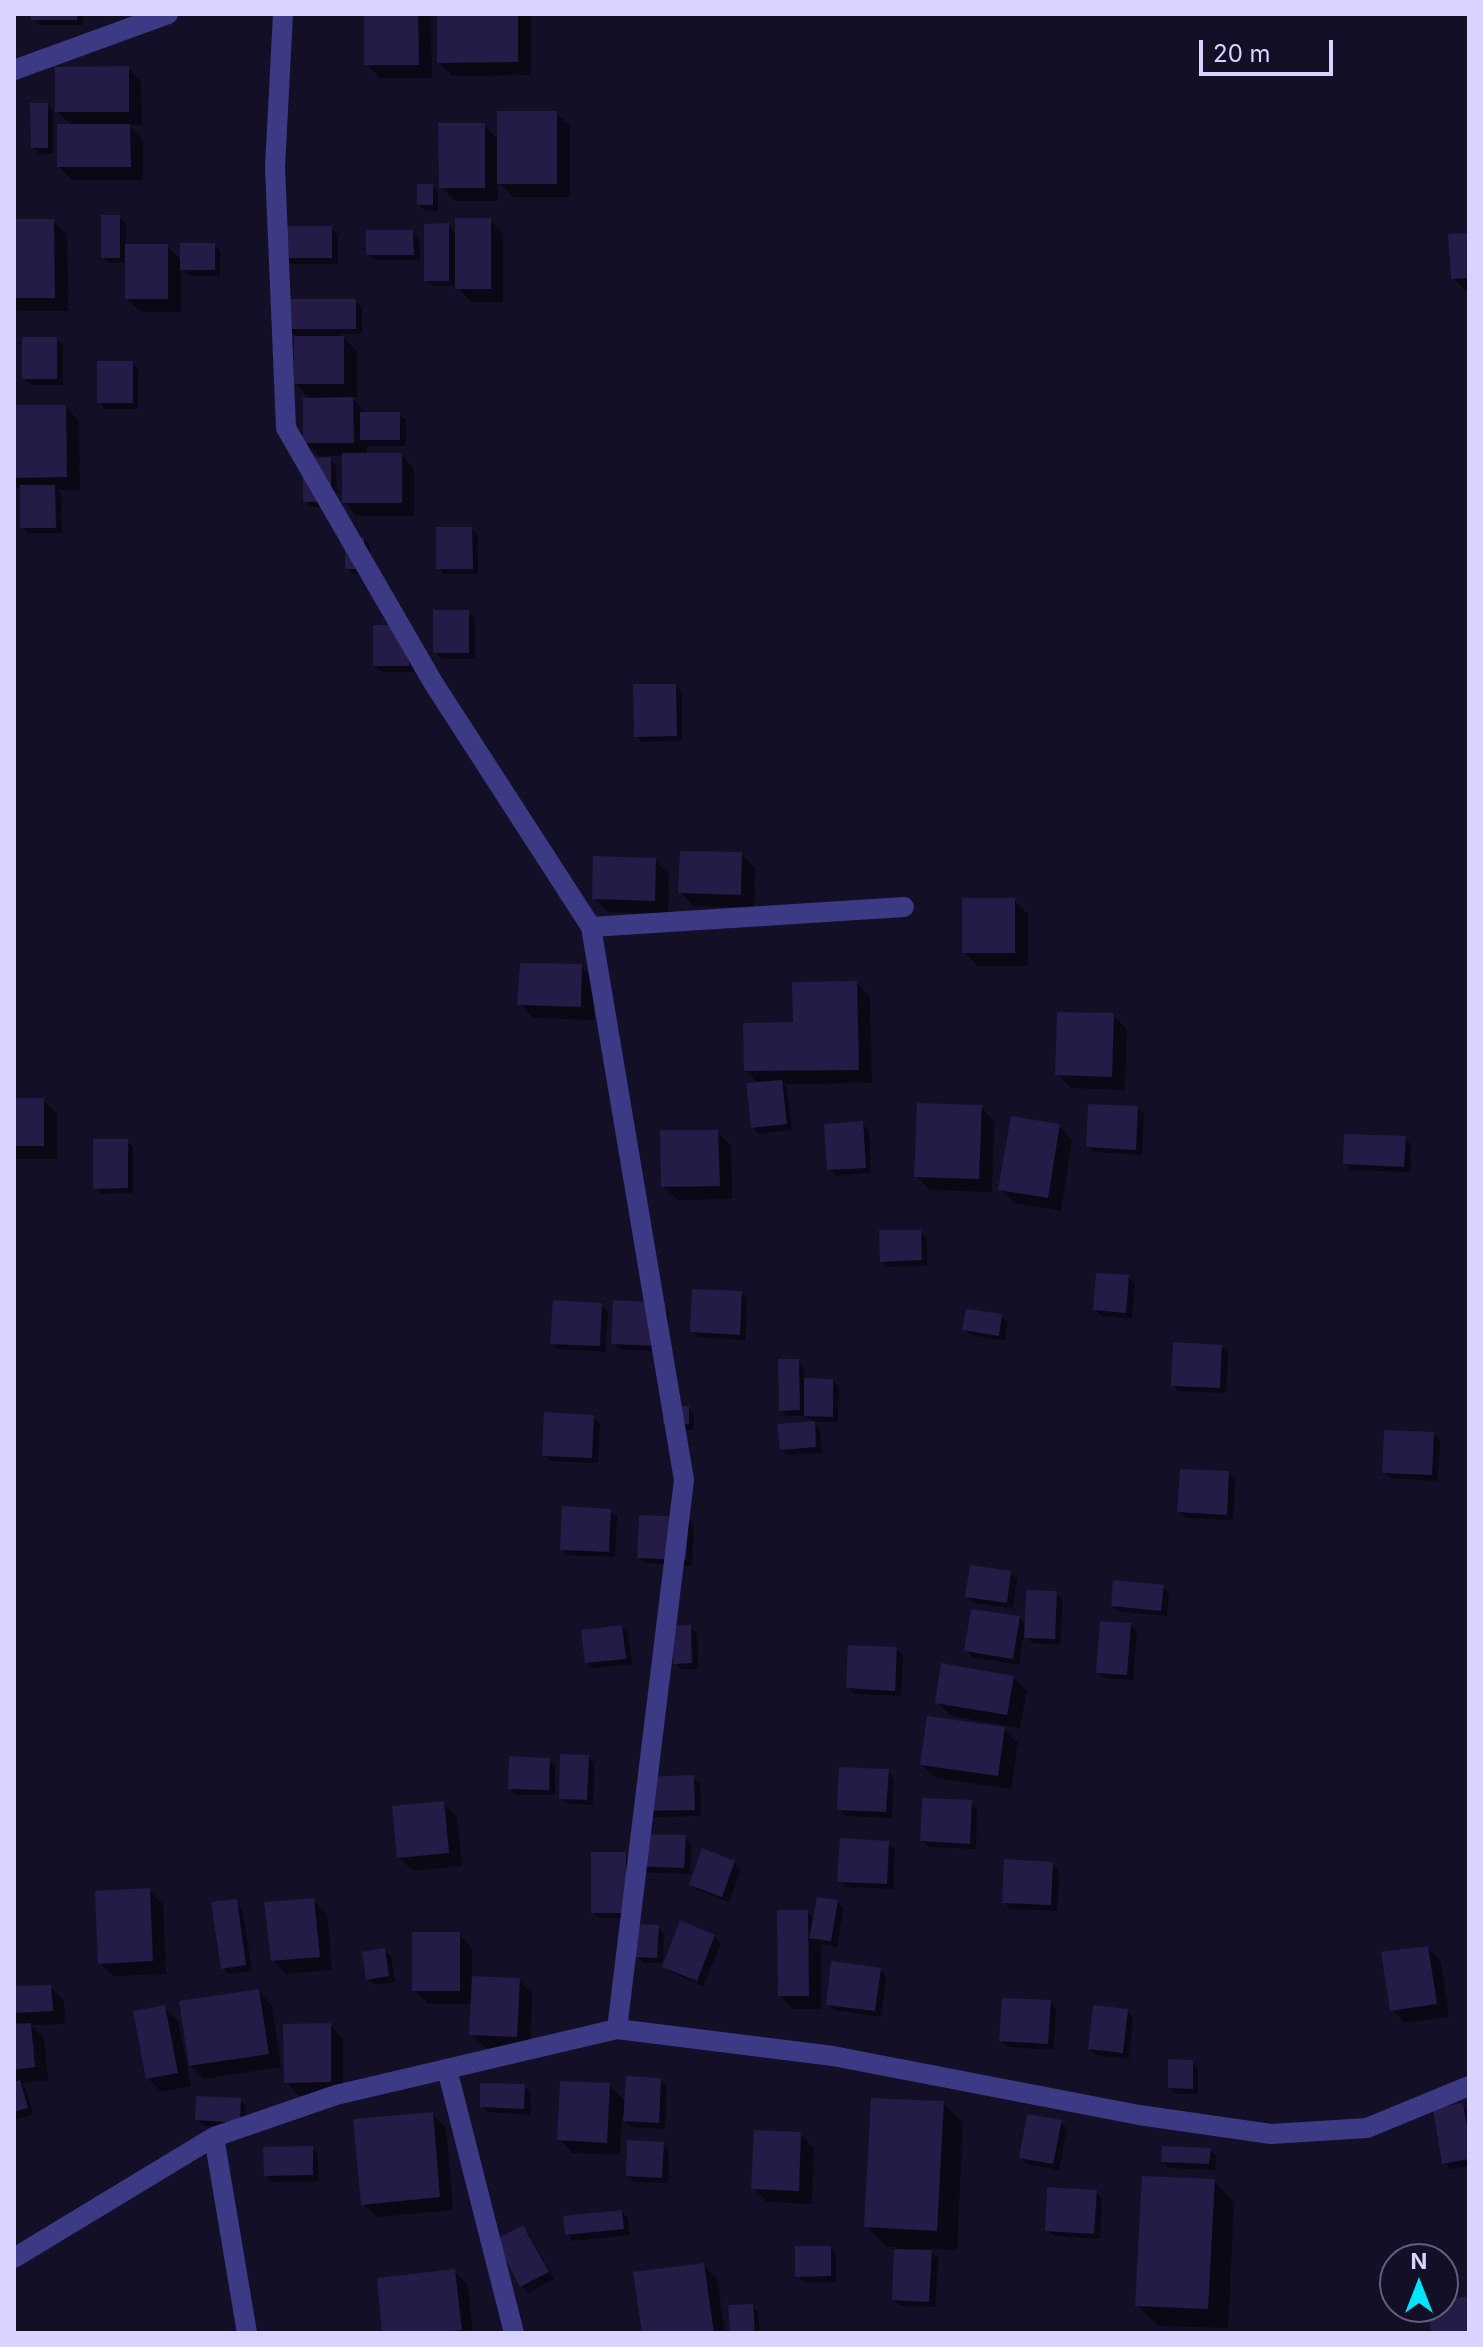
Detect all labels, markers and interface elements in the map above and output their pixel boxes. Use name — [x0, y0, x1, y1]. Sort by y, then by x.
scale bar — [1203, 24, 1337, 74]
text: 20 m — [1213, 39, 1271, 68]
north arrow — [1379, 2243, 1459, 2323]
text: N — [1411, 2248, 1427, 2274]

